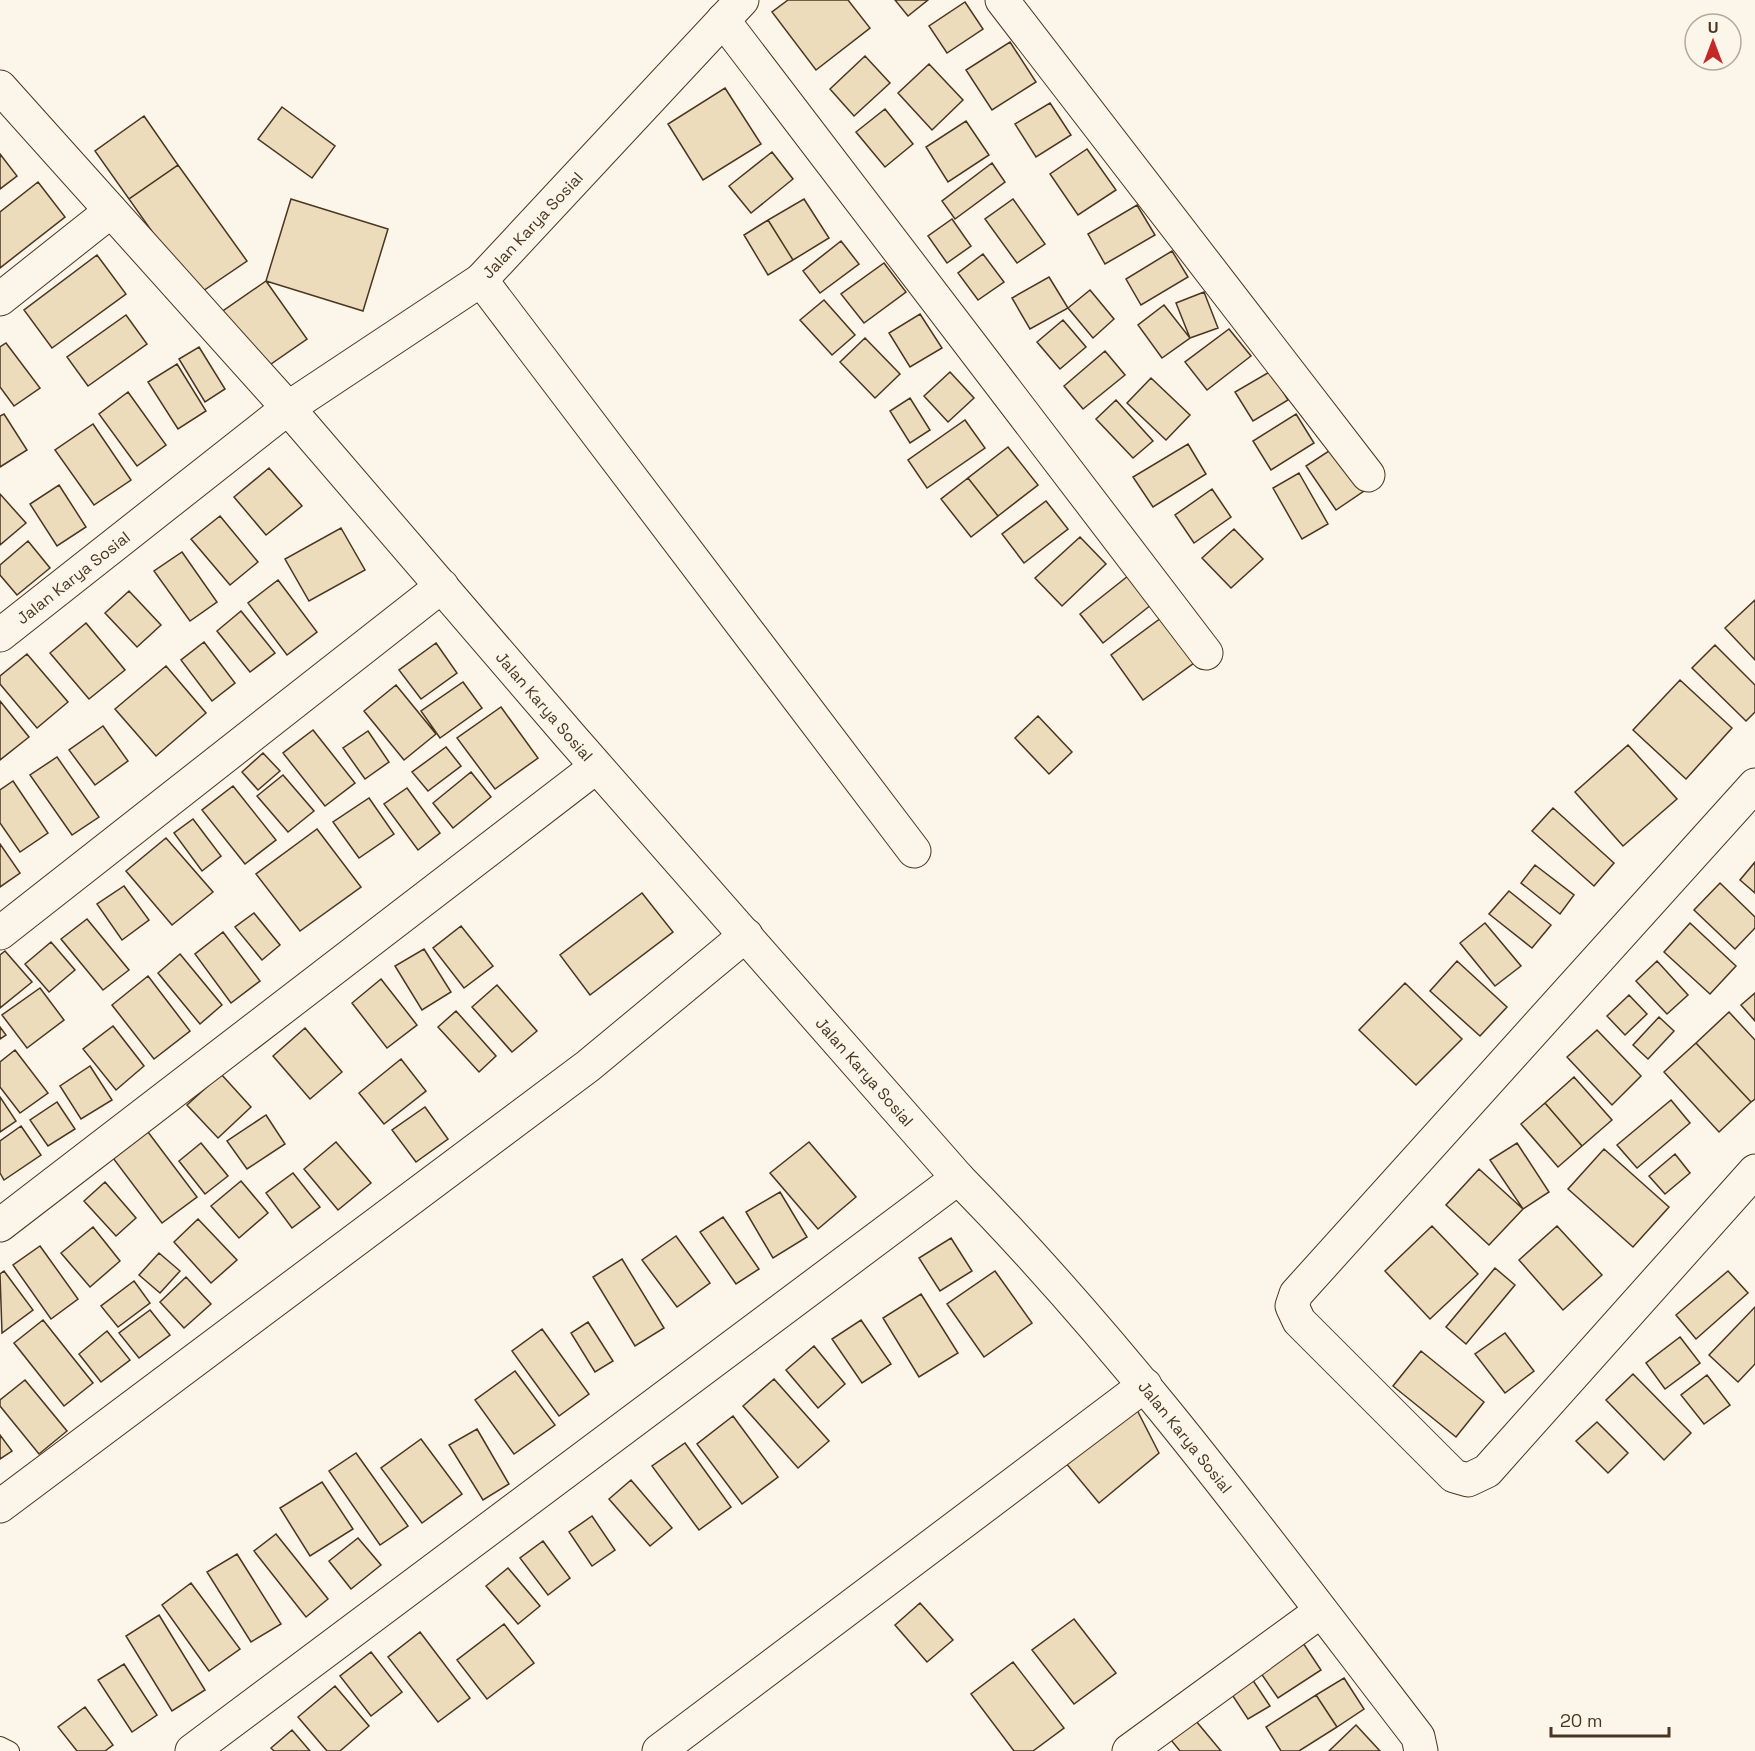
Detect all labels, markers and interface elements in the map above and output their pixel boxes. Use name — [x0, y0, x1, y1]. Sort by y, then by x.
north arrow — [1683, 12, 1743, 72]
text: U — [1708, 17, 1718, 38]
street label: Jalan Karya Sosial — [477, 167, 587, 283]
street label: Jalan Karya Sosial — [12, 526, 134, 629]
street label: Jalan Karya Sosial — [491, 647, 598, 766]
street label: Jalan Karya Sosial — [811, 1013, 918, 1131]
street label: Jalan Karya Sosial — [1134, 1376, 1237, 1497]
scale bar — [1551, 1700, 1670, 1738]
text: 20 m — [1560, 1709, 1603, 1732]

